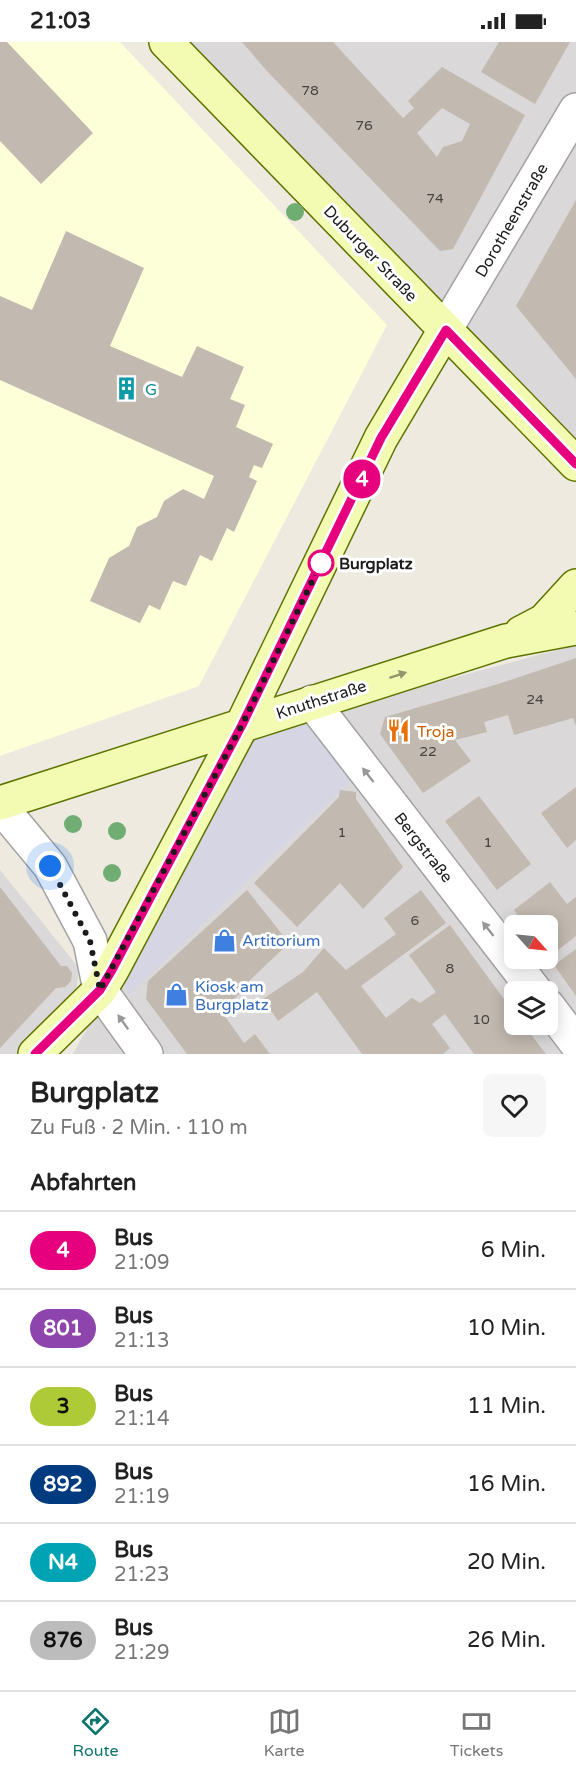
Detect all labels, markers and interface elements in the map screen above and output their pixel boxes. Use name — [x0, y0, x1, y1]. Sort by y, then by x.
text: 21:03 — [30, 8, 91, 34]
house number: 78 — [301, 82, 319, 99]
house number: 76 — [355, 117, 373, 134]
street label: Dorotheenstraße — [471, 160, 553, 281]
house number: 74 — [426, 190, 444, 207]
street label: Duburger Straße — [319, 201, 421, 306]
building icon: G — [114, 376, 140, 402]
place label: G — [145, 380, 157, 400]
line badge: 4 — [342, 460, 382, 498]
text: 4 — [355, 467, 369, 492]
marker: Burgplatz — [308, 550, 334, 576]
place label: Burgplatz — [339, 554, 413, 574]
one-way arrow — [389, 670, 407, 679]
street label: Knuthstraße — [274, 676, 369, 724]
house number: 24 — [526, 691, 544, 708]
restaurant icon: Troja — [386, 718, 412, 744]
place label: Troja — [417, 722, 454, 742]
house number: 22 — [419, 743, 437, 760]
one-way arrow — [363, 767, 375, 782]
street label: Bergstraße — [390, 808, 457, 887]
house number: 1 — [338, 824, 346, 841]
house number: 1 — [484, 834, 492, 851]
your location — [35, 851, 65, 881]
house number: 6 — [411, 912, 420, 929]
north arrow — [504, 915, 558, 969]
map controls — [504, 915, 558, 1035]
one-way arrow — [482, 921, 494, 936]
shop icon: Artitorium — [211, 927, 237, 953]
place label: Artitorium — [242, 931, 320, 951]
house number: 8 — [446, 960, 455, 977]
place label: Kiosk am Burgplatz — [195, 977, 269, 1015]
button: layers — [504, 981, 558, 1035]
shop icon: Kiosk am Burgplatz — [164, 982, 190, 1008]
house number: 10 — [472, 1011, 490, 1028]
one-way arrow — [117, 1014, 129, 1030]
button: heart — [483, 1074, 546, 1137]
text: Burgplatz — [30, 1076, 159, 1110]
text: Zu Fuß · 2 Min. · 110 m — [30, 1116, 248, 1140]
text: Abfahrten — [30, 1170, 136, 1196]
text: Bus — [114, 1225, 153, 1251]
text: 6 Min. — [481, 1237, 546, 1263]
text: 4 — [56, 1238, 70, 1263]
text: 21:09 — [114, 1251, 169, 1275]
text: Bus — [114, 1303, 153, 1329]
text: 10 Min. — [467, 1315, 546, 1341]
text: 801 — [43, 1316, 83, 1341]
text: 21:13 — [114, 1329, 169, 1353]
text: Bus — [114, 1381, 153, 1407]
text: 11 Min. — [467, 1393, 546, 1419]
text: 3 — [56, 1394, 70, 1419]
text: 21:14 — [114, 1407, 169, 1431]
text: Bus — [114, 1459, 153, 1485]
text: 16 Min. — [467, 1471, 546, 1497]
text: 892 — [43, 1472, 83, 1497]
text: 21:19 — [114, 1485, 169, 1509]
text: Bus — [114, 1537, 153, 1563]
text: 20 Min. — [467, 1549, 546, 1575]
text: N4 — [48, 1550, 78, 1575]
text: 21:23 — [114, 1563, 169, 1587]
text: Bus — [114, 1615, 153, 1641]
text: 26 Min. — [467, 1627, 546, 1653]
text: 876 — [43, 1628, 83, 1653]
text: 21:29 — [114, 1641, 169, 1665]
tab: Route — [73, 1705, 119, 1761]
tab: Karte — [264, 1705, 305, 1761]
tab: Tickets — [450, 1705, 503, 1761]

